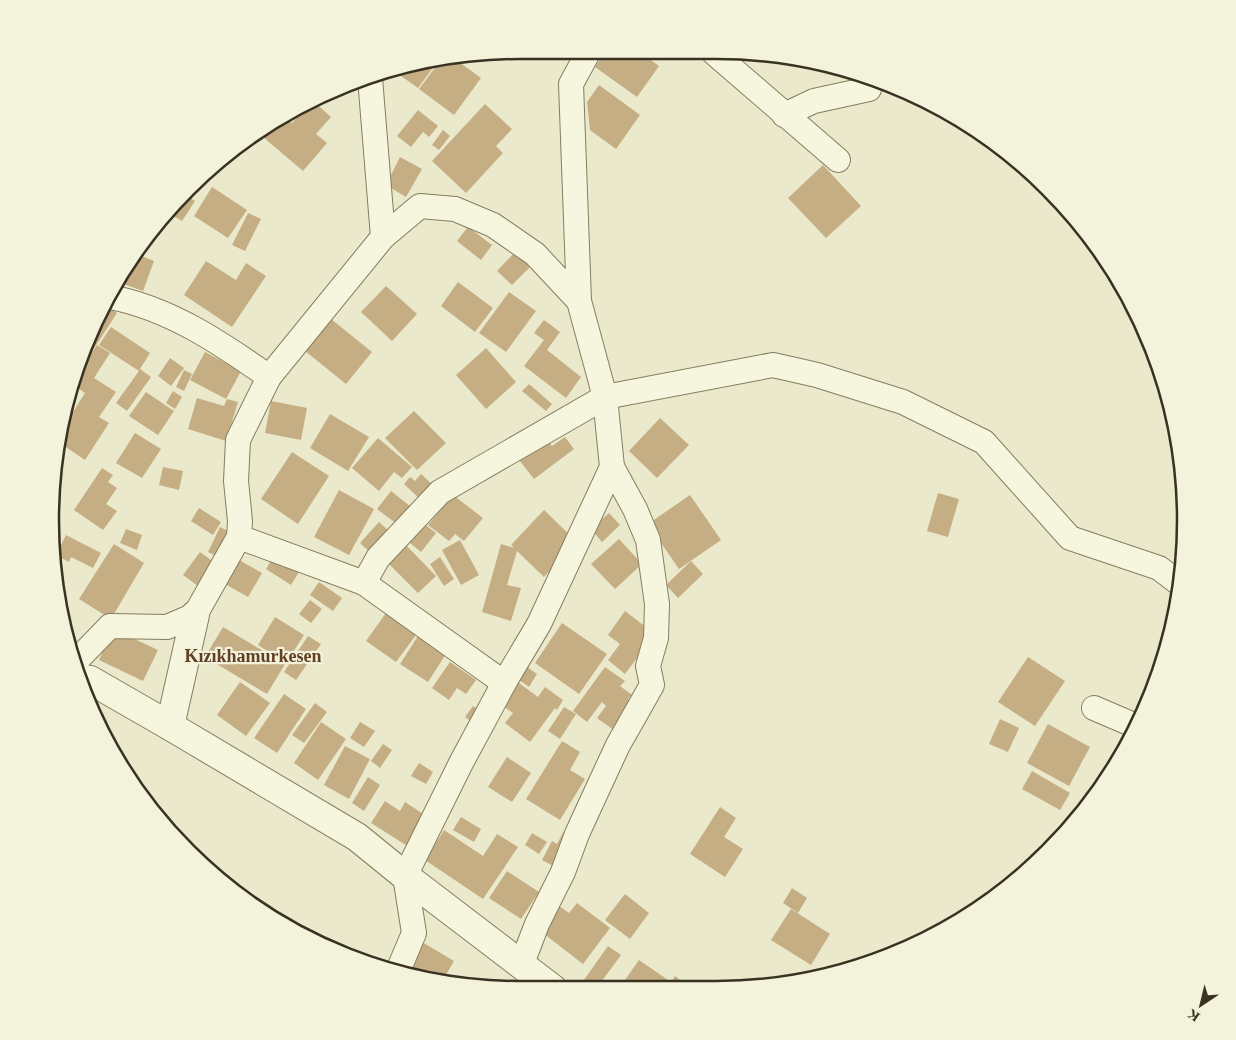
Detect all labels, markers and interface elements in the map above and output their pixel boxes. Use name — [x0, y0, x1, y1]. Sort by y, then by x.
district label: Kızıkhamurkesen — [184, 646, 322, 666]
north arrow — [1176, 980, 1226, 1030]
text: K — [1185, 1006, 1203, 1025]

